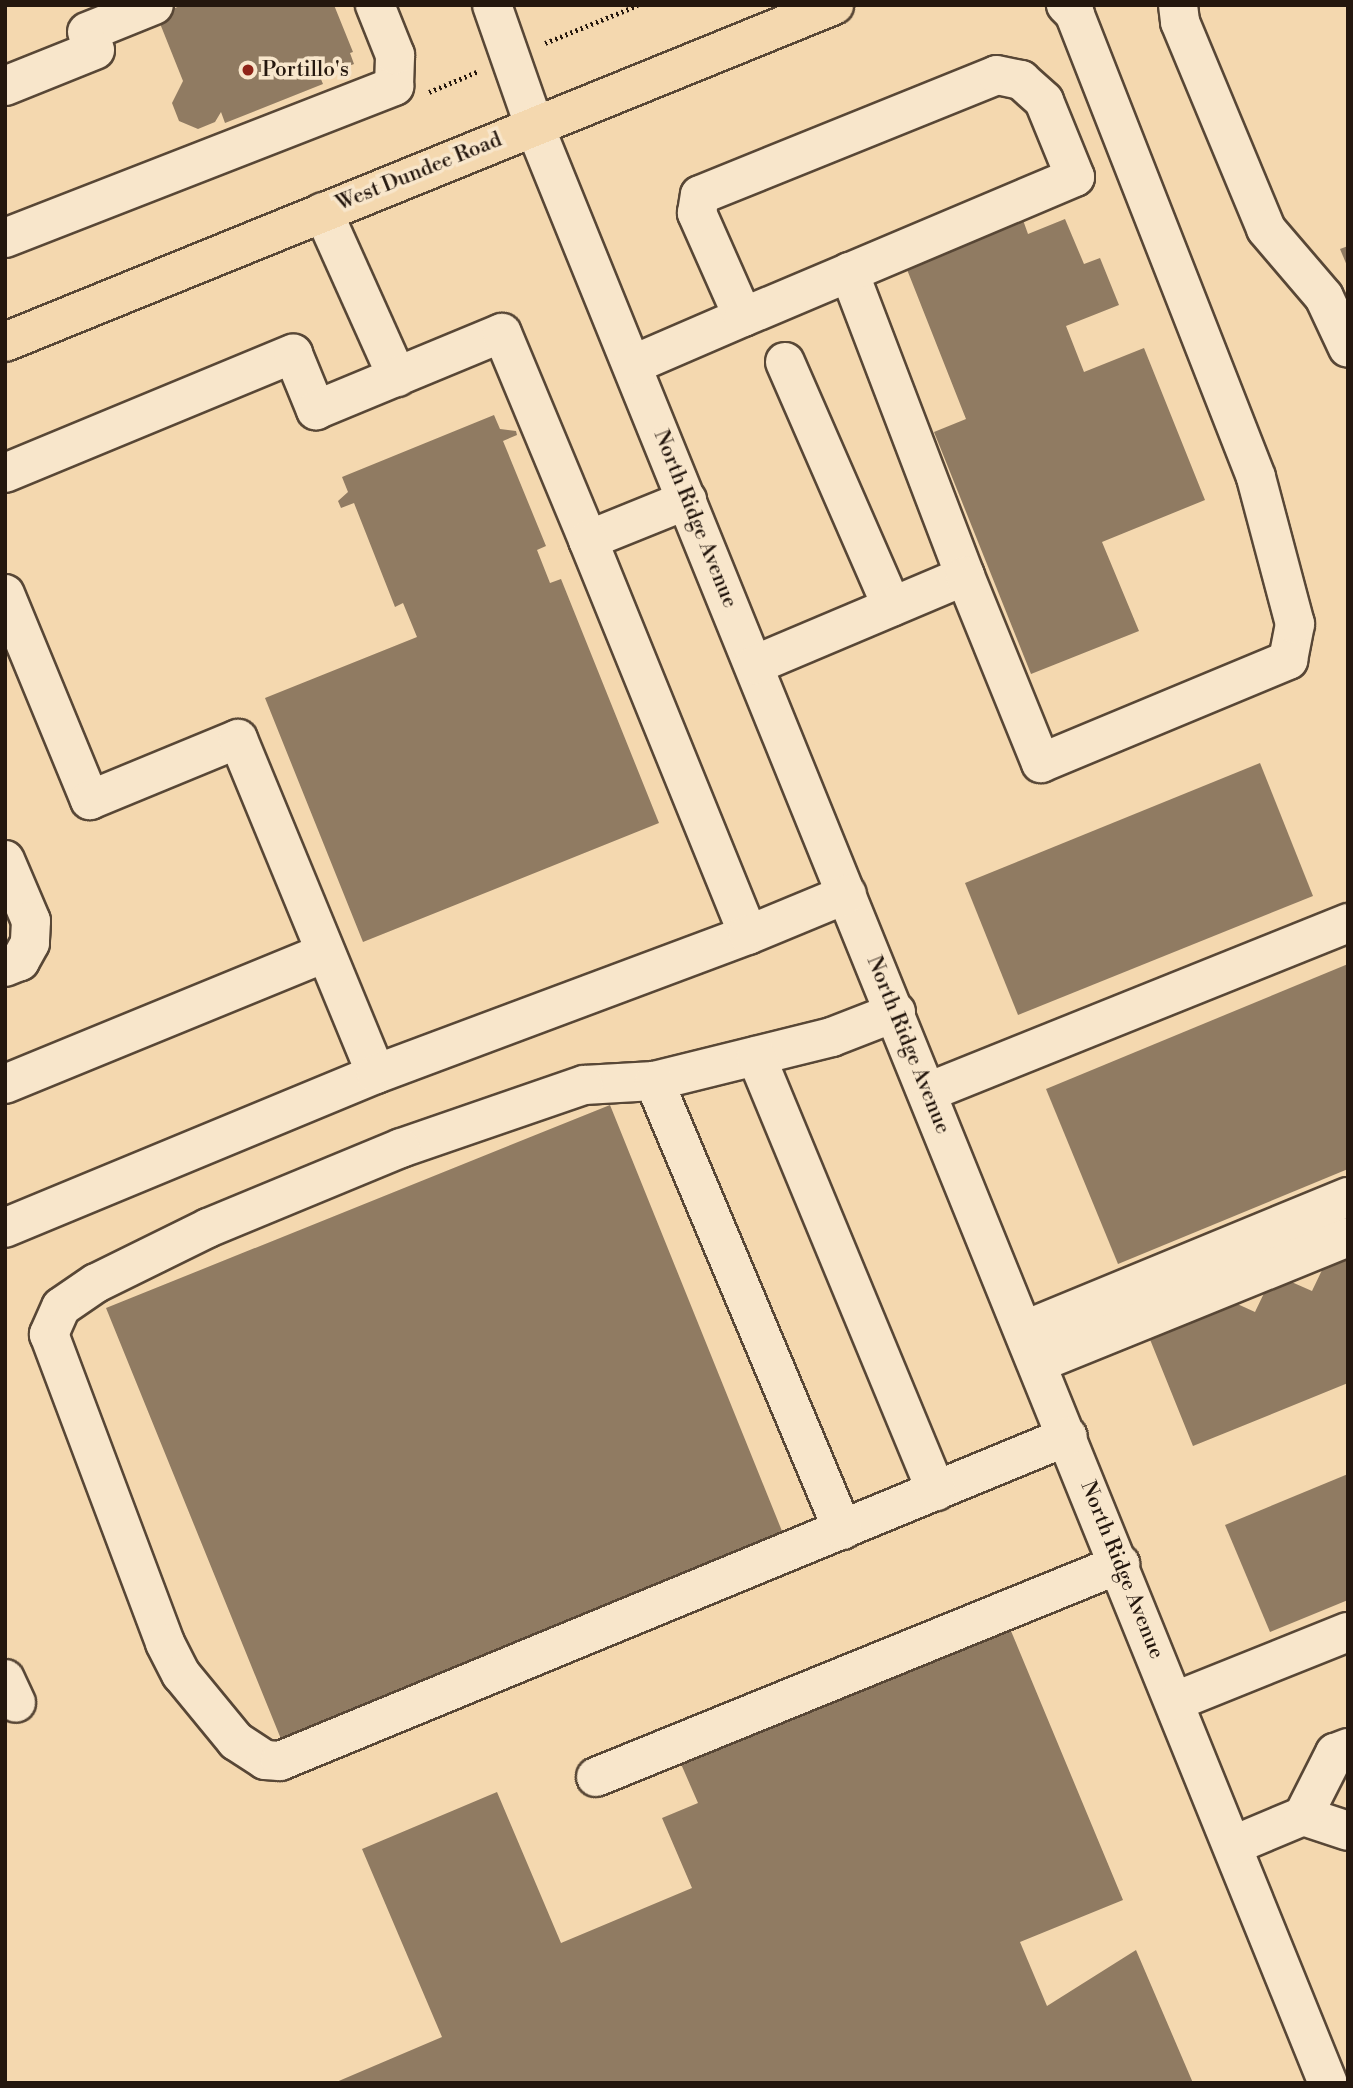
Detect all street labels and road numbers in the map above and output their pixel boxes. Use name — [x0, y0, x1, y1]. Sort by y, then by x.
street label: West Dundee Road — [333, 127, 505, 217]
street label: North Ridge Avenue — [648, 426, 742, 612]
street label: North Ridge Avenue — [861, 952, 955, 1138]
street label: North Ridge Avenue — [1075, 1477, 1169, 1663]

